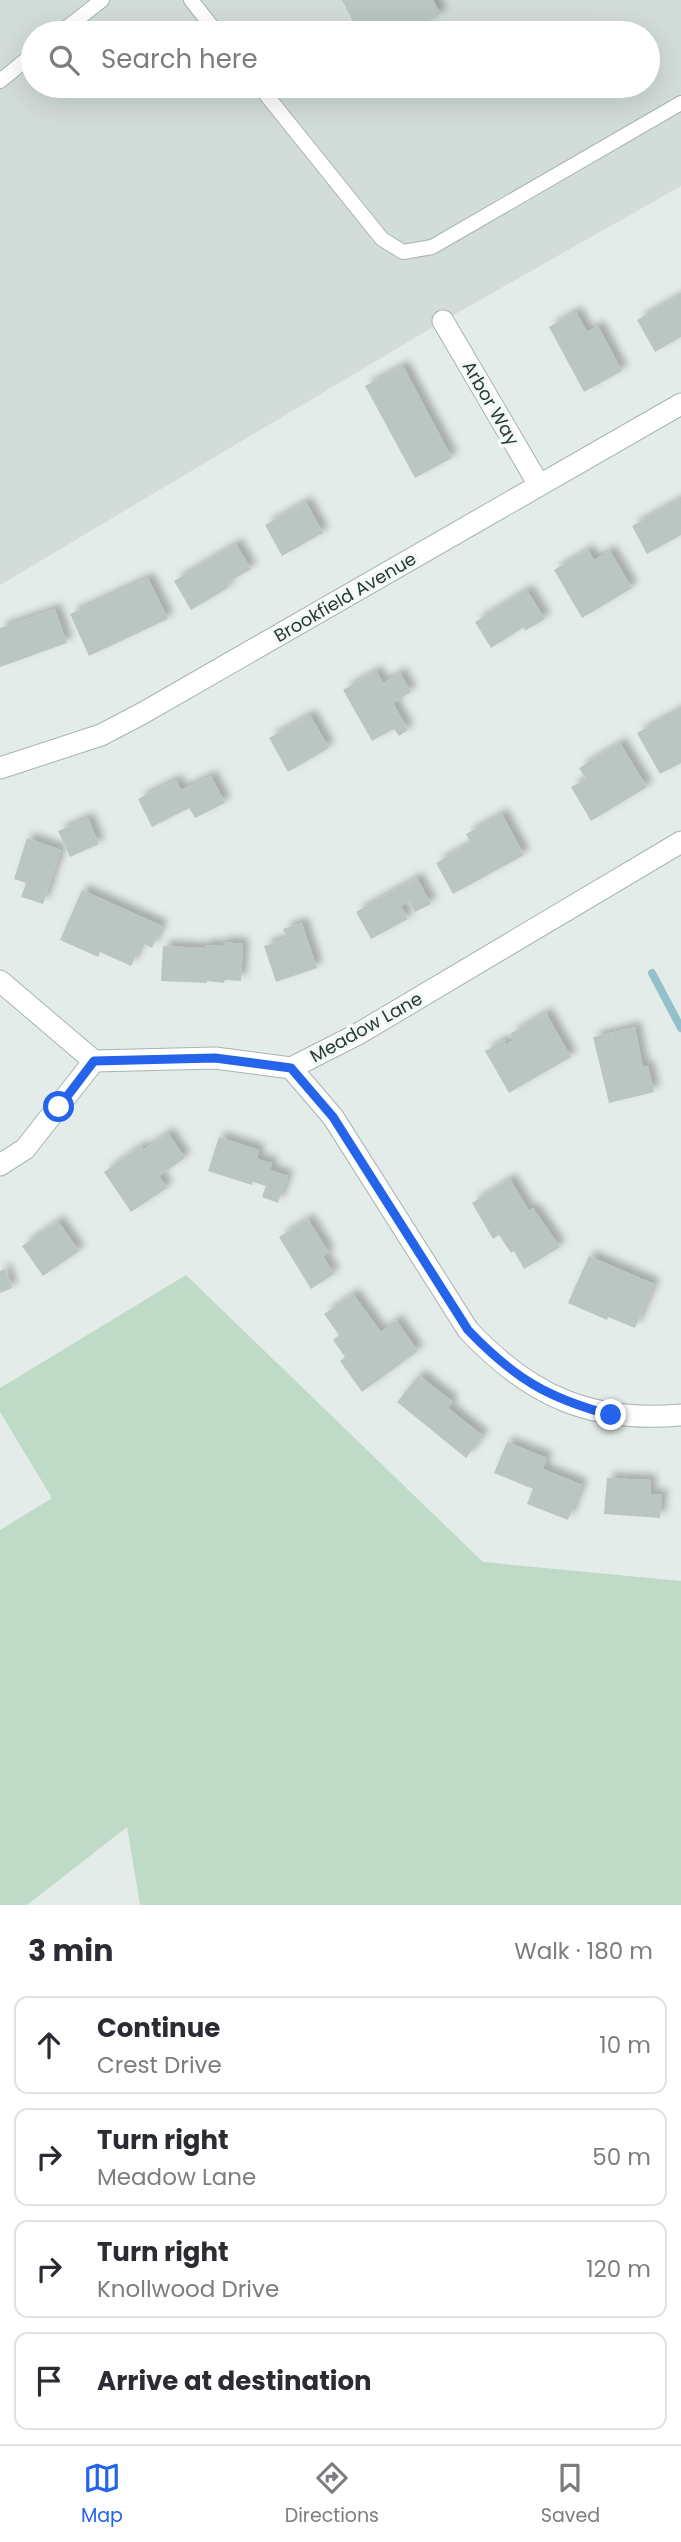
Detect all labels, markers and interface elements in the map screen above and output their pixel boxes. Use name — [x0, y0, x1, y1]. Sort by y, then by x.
search box — [21, 21, 660, 98]
icon: search — [45, 41, 83, 79]
text: Search here — [101, 41, 258, 77]
street label: Arbor Way — [457, 356, 525, 450]
street label: Brookfield Avenue — [269, 546, 421, 648]
street label: Meadow Lane — [305, 986, 427, 1068]
route start — [43, 1091, 74, 1122]
route end — [595, 1399, 626, 1430]
text: 3 min — [28, 1929, 113, 1972]
text: Walk · 180 m — [514, 1935, 653, 1967]
text: Continue — [97, 2010, 220, 2046]
icon: ahead — [30, 2026, 68, 2064]
text: 10 m — [599, 2029, 651, 2061]
text: Crest Drive — [97, 2049, 222, 2081]
text: Turn right — [97, 2122, 229, 2158]
icon: right — [30, 2138, 68, 2176]
text: 50 m — [592, 2141, 651, 2173]
text: Meadow Lane — [97, 2161, 256, 2193]
text: Turn right — [97, 2234, 229, 2270]
icon: right — [30, 2250, 68, 2288]
text: 120 m — [586, 2253, 651, 2285]
text: Knollwood Drive — [97, 2273, 279, 2305]
icon: arrive — [30, 2362, 68, 2400]
text: Arrive at destination — [97, 2363, 372, 2399]
tab: Map — [81, 2459, 123, 2530]
tab: Directions — [285, 2459, 379, 2530]
tab: Saved — [541, 2459, 600, 2530]

